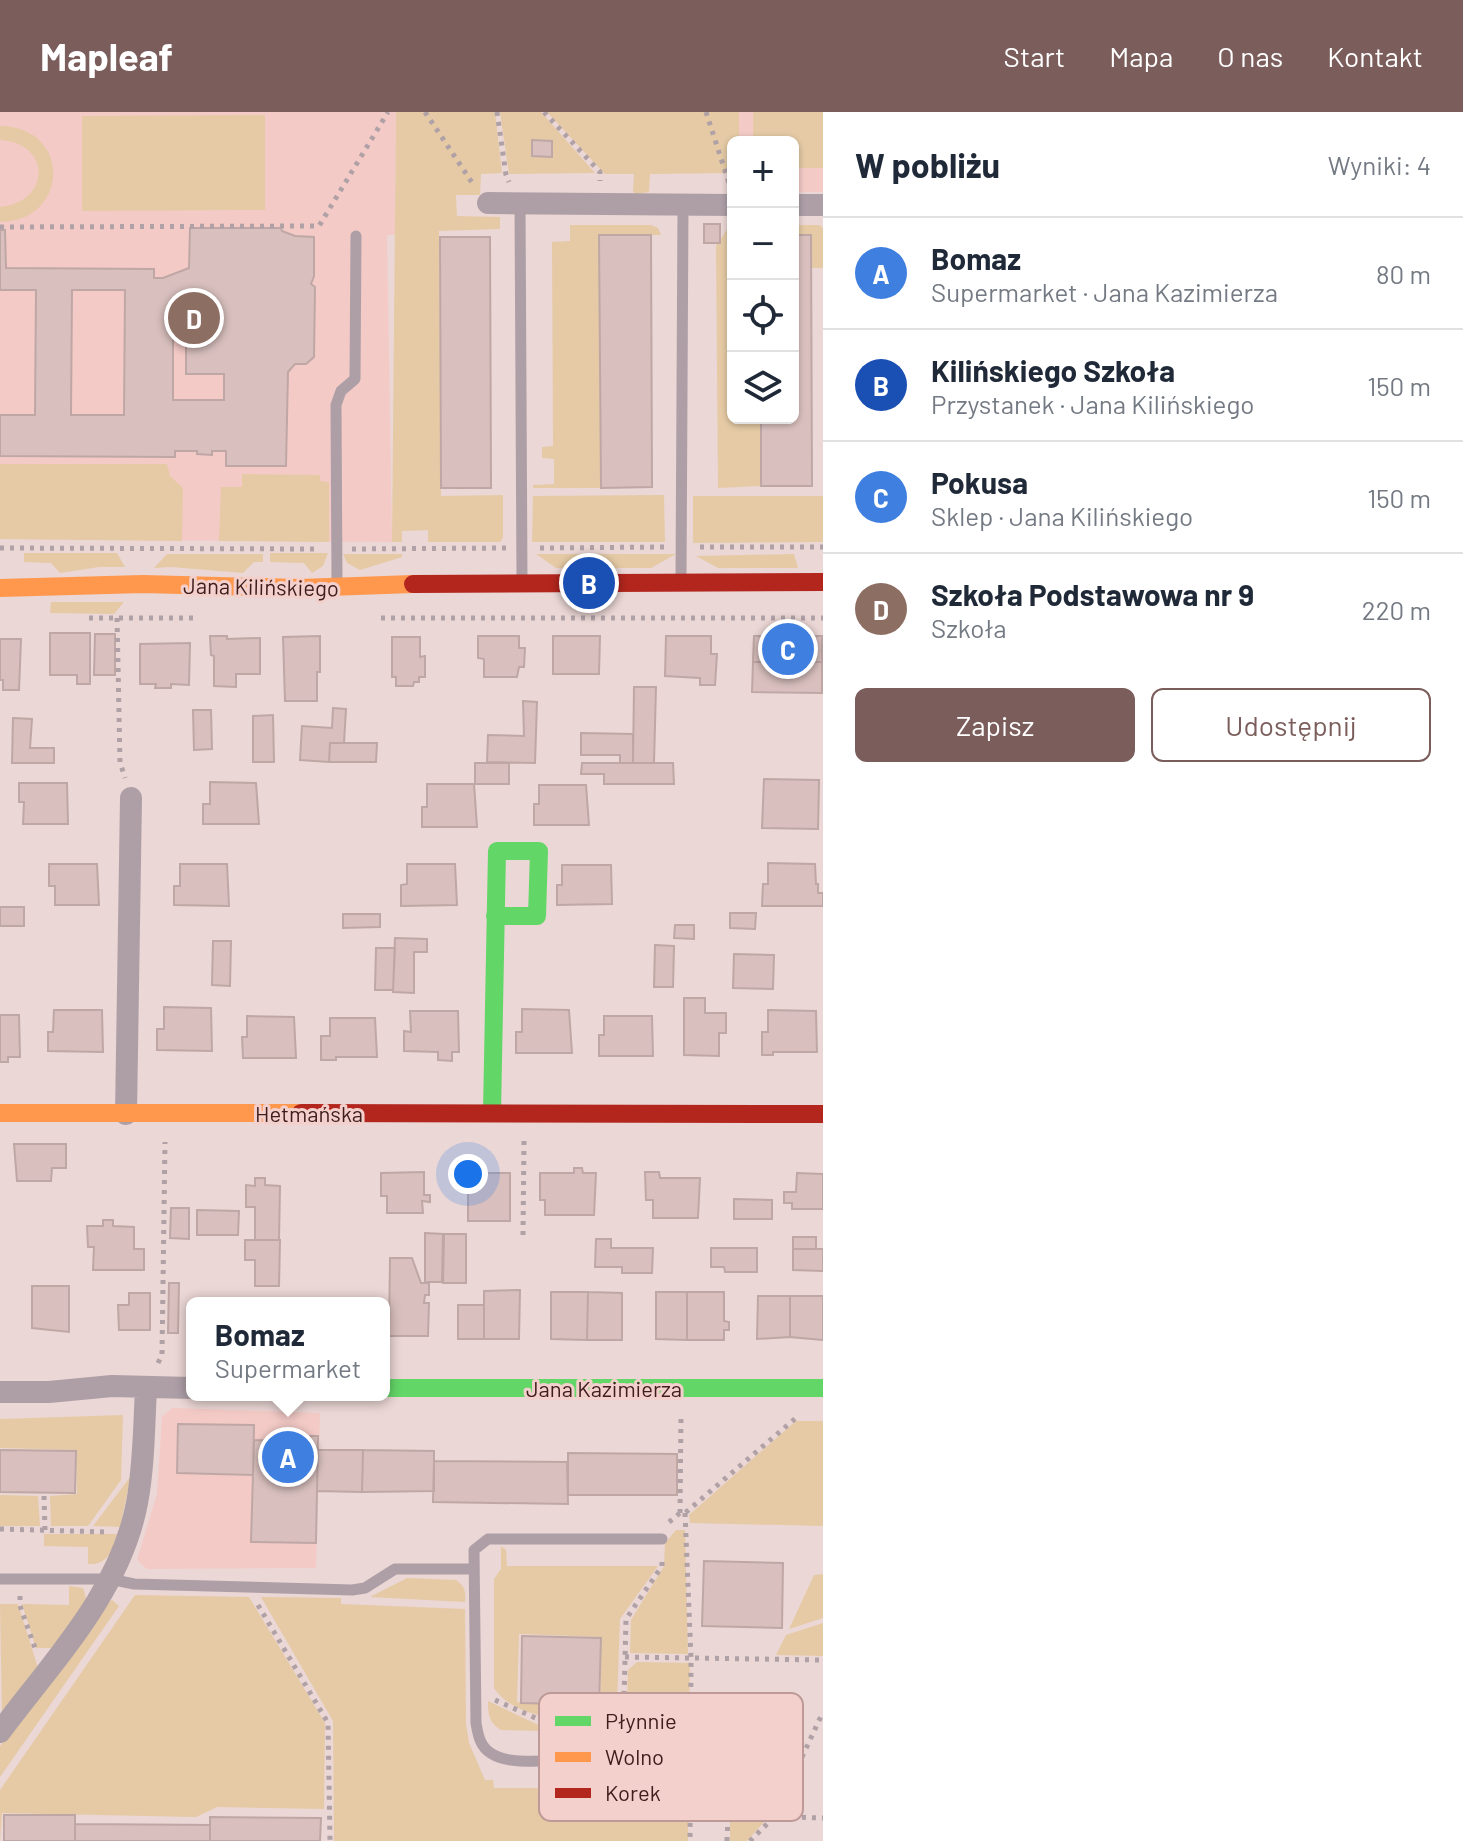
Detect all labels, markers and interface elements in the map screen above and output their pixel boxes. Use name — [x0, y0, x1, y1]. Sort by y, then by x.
text: Mapleaf — [40, 33, 173, 79]
text: Start — [1004, 39, 1065, 73]
text: Mapa — [1109, 39, 1173, 73]
text: O nas — [1217, 39, 1283, 73]
text: Kontakt — [1327, 39, 1423, 73]
map controls — [727, 136, 799, 424]
button: + — [727, 136, 799, 208]
text: W pobliżu — [855, 144, 1000, 185]
text: Wyniki: 4 — [1328, 149, 1431, 180]
button: − — [727, 208, 799, 280]
text: Bomaz — [931, 240, 1021, 276]
text: A — [872, 258, 890, 289]
text: 80 m — [1376, 258, 1431, 289]
text: Supermarket · Jana Kazimierza — [931, 276, 1278, 307]
button: locate — [727, 280, 799, 352]
pin: D — [168, 288, 220, 348]
button: layers — [727, 352, 799, 424]
text: Kilińskiego Szkoła — [931, 352, 1175, 388]
text: B — [873, 370, 889, 401]
text: 150 m — [1367, 370, 1431, 401]
text: Przystanek · Jana Kilińskiego — [931, 388, 1255, 419]
text: Pokusa — [931, 464, 1028, 500]
text: C — [873, 482, 889, 513]
text: 150 m — [1367, 482, 1431, 513]
text: Sklep · Jana Kilińskiego — [931, 500, 1193, 531]
pin: B — [563, 553, 615, 613]
street label: Jana Kilińskiego — [183, 572, 339, 600]
text: Szkoła Podstawowa nr 9 — [931, 576, 1254, 612]
text: D — [873, 594, 889, 625]
text: 220 m — [1362, 594, 1431, 625]
text: Szkoła — [931, 612, 1007, 643]
pin: C — [762, 619, 814, 679]
button: Zapisz — [855, 688, 1135, 762]
button: Udostępnij — [1151, 688, 1431, 762]
street label: Hetmańska — [255, 1100, 363, 1126]
your location — [448, 1154, 488, 1194]
popup — [186, 1297, 390, 1401]
text: Bomaz — [215, 1316, 305, 1352]
text: Supermarket — [215, 1352, 361, 1383]
street label: Jana Kazimierza — [526, 1375, 682, 1401]
pin: A — [262, 1427, 314, 1487]
legend — [539, 1693, 803, 1821]
text: Płynnie — [605, 1707, 677, 1733]
text: Wolno — [605, 1743, 664, 1769]
text: Korek — [605, 1779, 661, 1805]

